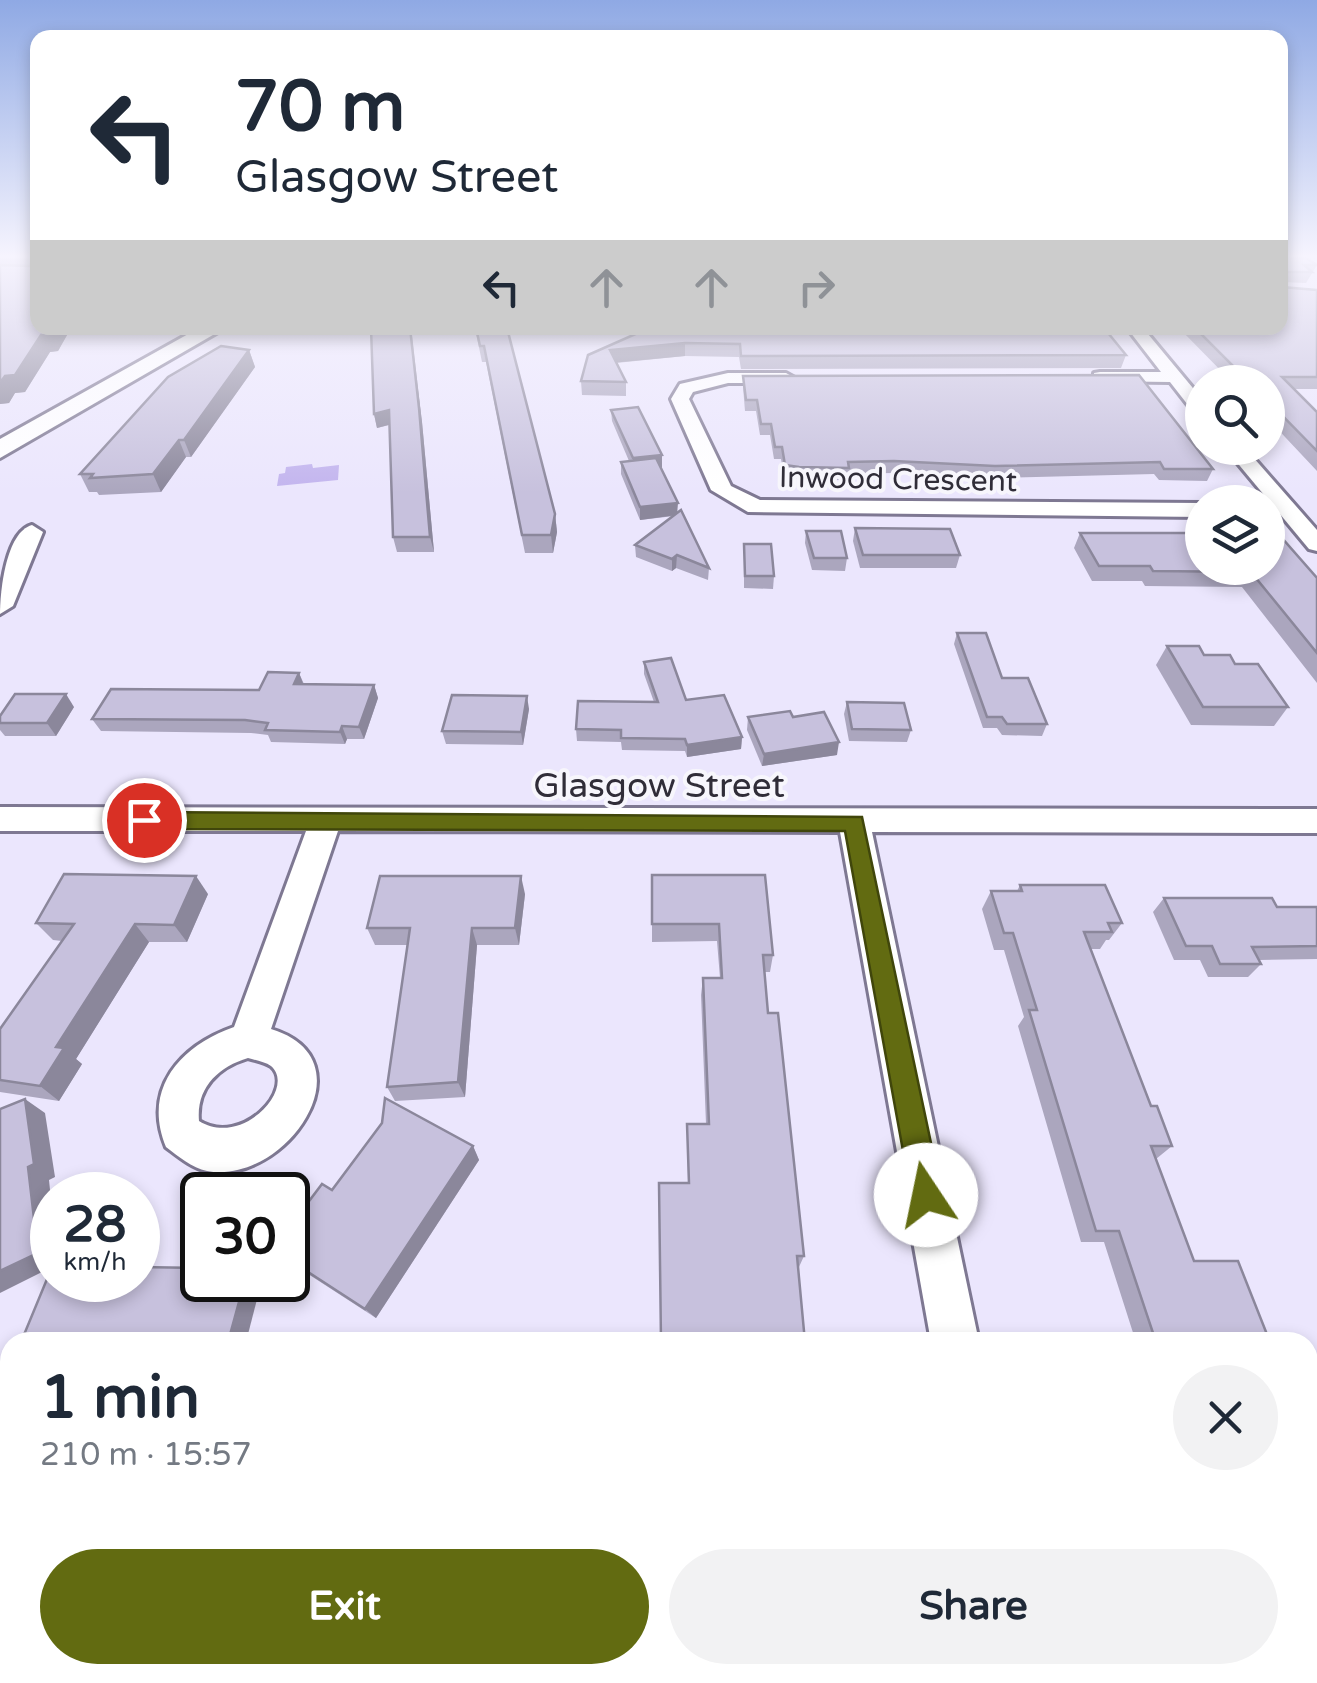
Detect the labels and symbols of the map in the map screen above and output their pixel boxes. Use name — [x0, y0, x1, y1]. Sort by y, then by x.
street label: Inwood Crescent — [779, 459, 1017, 500]
street label: Glasgow Street — [533, 765, 785, 807]
pin — [102, 778, 187, 863]
position arrow — [874, 1143, 978, 1247]
speed limit sign: 30 — [180, 1172, 310, 1302]

